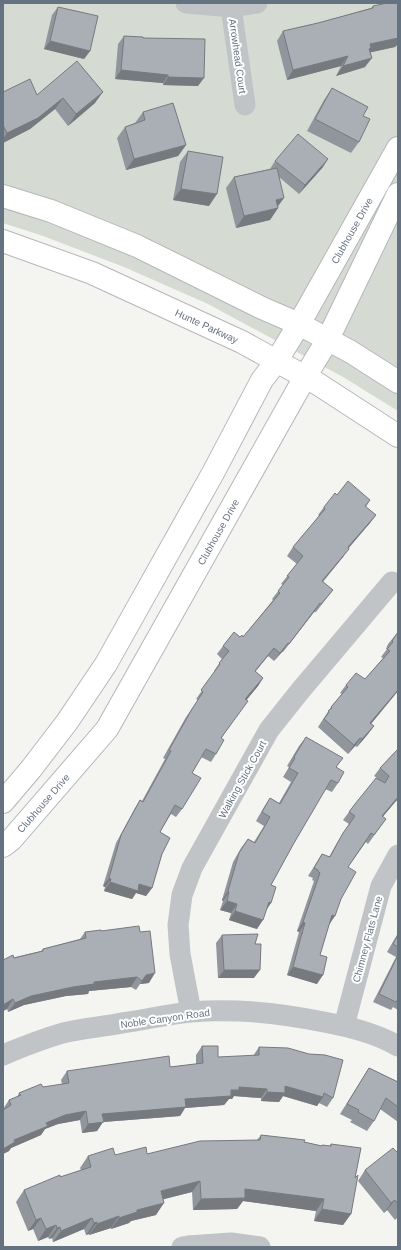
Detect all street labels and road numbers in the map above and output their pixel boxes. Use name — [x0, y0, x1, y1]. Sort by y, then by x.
street label: Arrowhead Court — [227, 18, 248, 94]
street label: Clubhouse Drive — [329, 195, 375, 266]
street label: Hunte Parkway — [174, 307, 240, 345]
street label: Clubhouse Drive — [195, 497, 242, 567]
street label: Walking Stick Court — [217, 738, 268, 820]
street label: Clubhouse Drive — [15, 771, 72, 835]
street label: Chimney Flats Lane — [351, 894, 384, 984]
street label: Noble Canyon Road — [120, 1007, 210, 1030]

